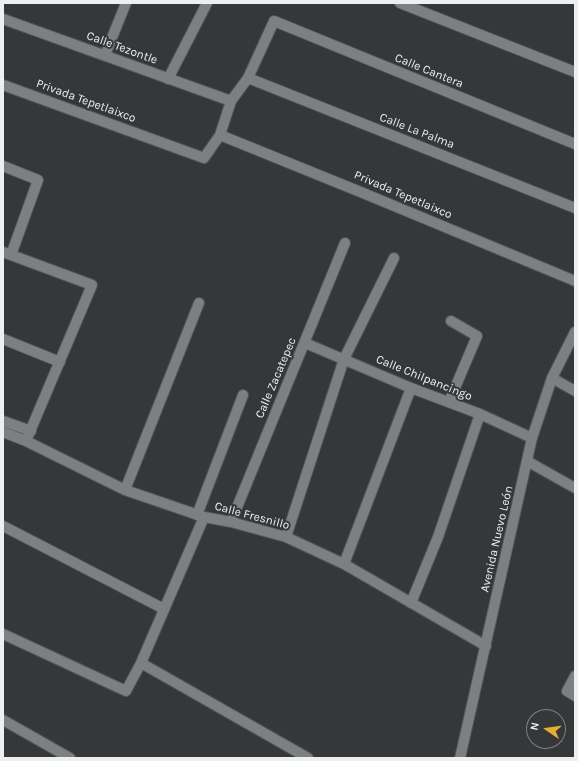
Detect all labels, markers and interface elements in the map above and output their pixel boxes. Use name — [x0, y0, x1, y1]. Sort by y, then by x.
street label: Calle Tezontle — [85, 28, 159, 68]
street label: Calle Cantera — [393, 51, 465, 91]
street label: Privada Tepetlaixco — [34, 76, 138, 126]
street label: Calle La Palma — [377, 110, 457, 152]
street label: Privada Tepetlaixco — [352, 168, 454, 222]
street label: Calle Zacatepec — [253, 335, 299, 421]
street label: Calle Chilpancingo — [374, 352, 474, 404]
street label: Avenida Nuevo León — [478, 484, 516, 594]
street label: Calle Fresnillo — [213, 499, 291, 533]
north arrow — [526, 709, 566, 749]
text: N — [528, 721, 542, 732]

